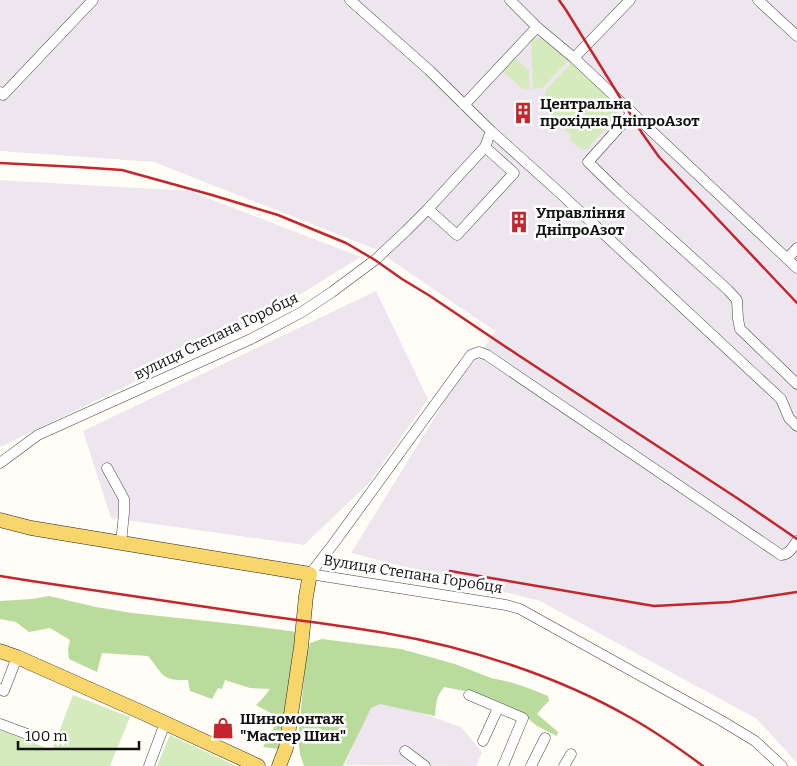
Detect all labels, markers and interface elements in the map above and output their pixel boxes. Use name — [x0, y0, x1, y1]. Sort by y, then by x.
place label: Центральна прохідна ДніпроАзот — [540, 95, 700, 130]
building icon: Центральна прохідна ДніпроАзот — [510, 100, 536, 126]
place label: Управління ДніпроАзот — [536, 204, 625, 239]
building icon: Управління ДніпроАзот — [506, 209, 532, 235]
street label: вулиця Степана Горобця — [131, 288, 301, 384]
street label: Вулиця Степана Горобця — [322, 551, 504, 597]
place label: Шиномонтаж "Мастер Шин" — [240, 710, 346, 745]
shop icon: Шиномонтаж "Мастер Шин" — [210, 715, 236, 741]
scale bar — [18, 718, 139, 750]
text: 100 m — [25, 727, 68, 745]

